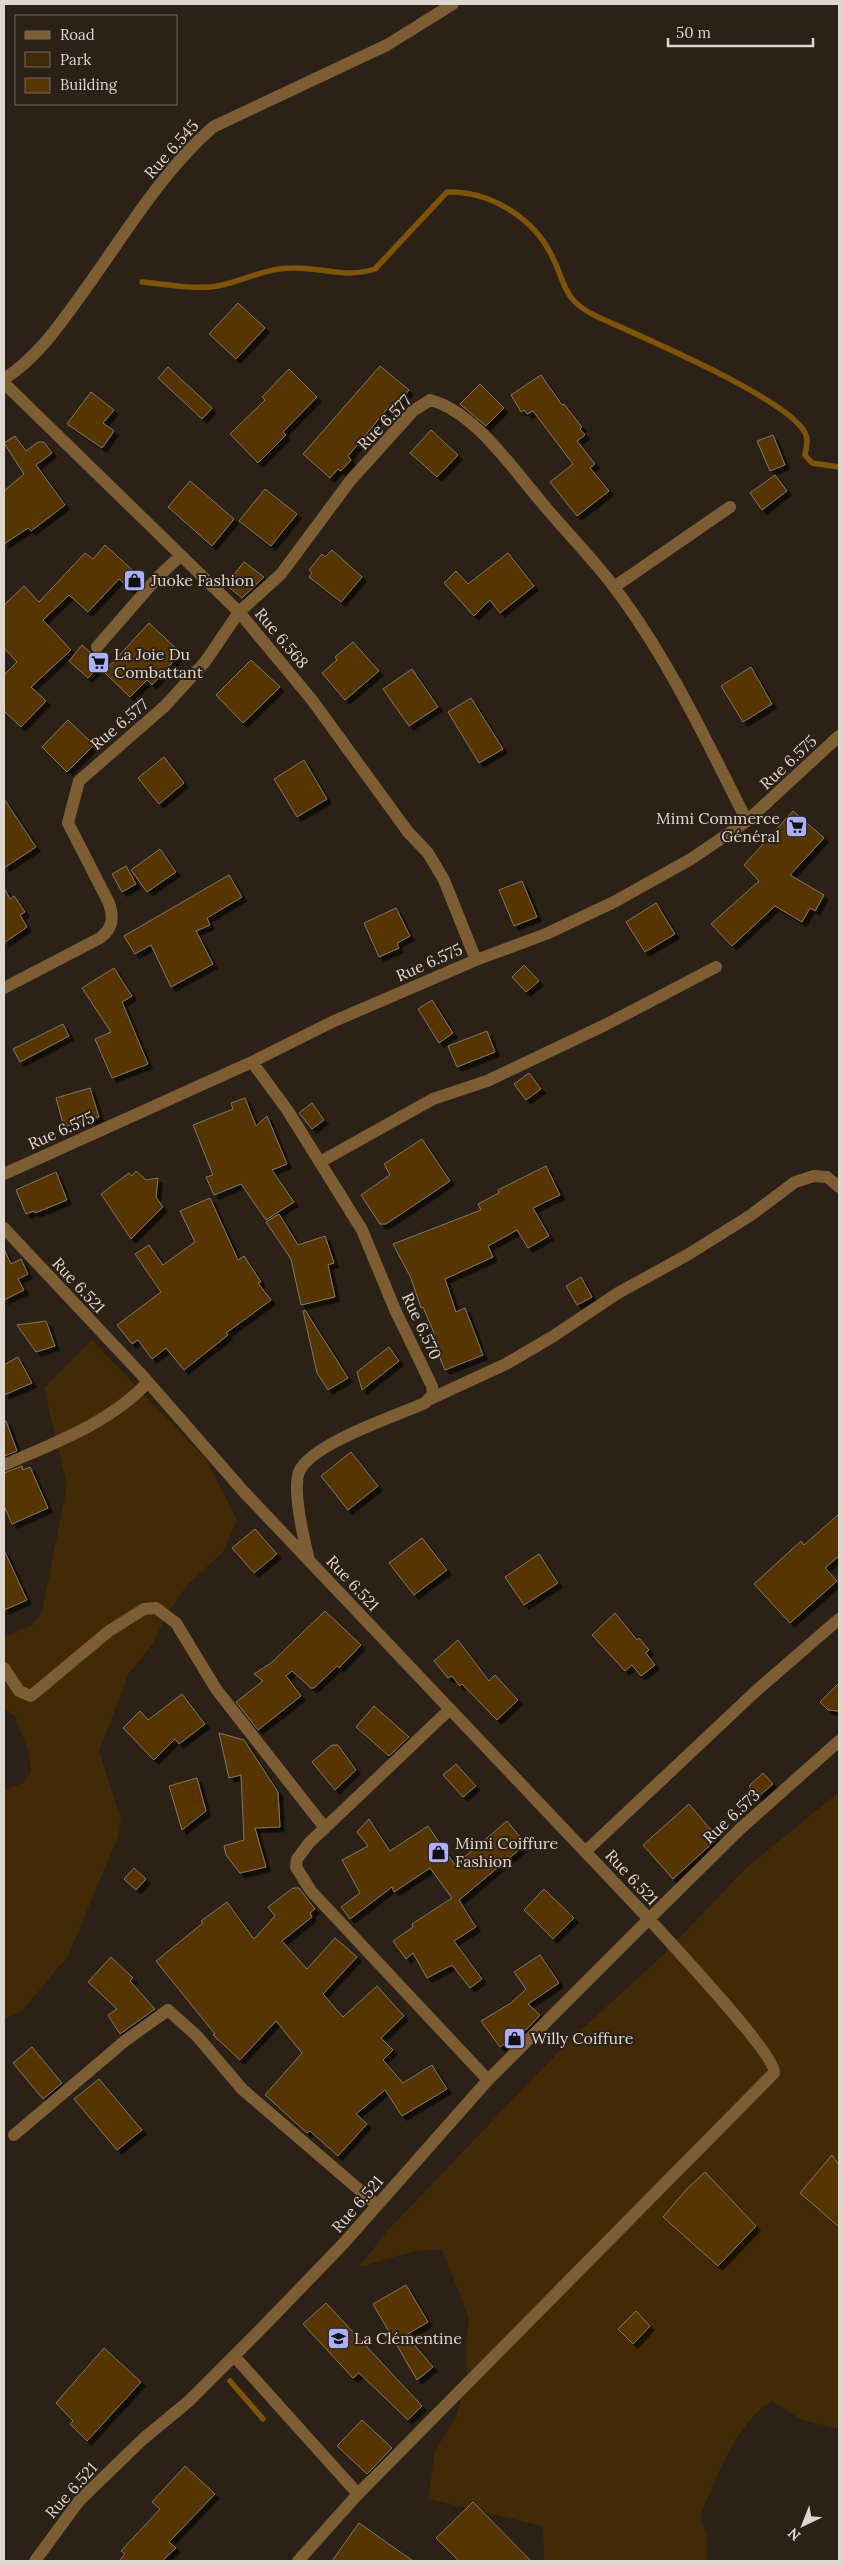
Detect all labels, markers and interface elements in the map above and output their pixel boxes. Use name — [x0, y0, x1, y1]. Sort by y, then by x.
legend — [15, 15, 178, 105]
scale bar — [668, 15, 813, 47]
text: 50 m — [676, 23, 711, 42]
text: Road — [60, 25, 95, 44]
text: Park — [60, 50, 91, 69]
text: Building — [60, 75, 118, 94]
street label: Rue 6.545 — [140, 116, 202, 182]
street label: Rue 6.577 — [353, 390, 416, 454]
shop icon: Juoke Fashion — [123, 568, 147, 592]
place label: Juoke Fashion — [150, 570, 254, 590]
street label: Rue 6.568 — [251, 604, 313, 672]
place label: La Joie Du Combattant — [114, 644, 204, 682]
supermarket icon: La Joie Du Combattant — [86, 651, 110, 675]
street label: Rue 6.577 — [86, 694, 152, 754]
street label: Rue 6.575 — [755, 731, 821, 793]
place label: Mimi Commerce Général — [656, 808, 780, 846]
supermarket icon: Mimi Commerce Général — [784, 815, 808, 839]
street label: Rue 6.575 — [393, 939, 465, 985]
street label: Rue 6.575 — [25, 1107, 97, 1153]
street label: Rue 6.521 — [48, 1253, 110, 1317]
street label: Rue 6.570 — [398, 1289, 446, 1363]
street label: Rue 6.521 — [322, 1551, 384, 1615]
street label: Rue 6.573 — [698, 1785, 764, 1847]
place label: Mimi Coiffure Fashion — [455, 1833, 559, 1871]
shop icon: Mimi Coiffure Fashion — [427, 1840, 451, 1864]
street label: Rue 6.521 — [601, 1845, 663, 1909]
shop icon: Willy Coiffure — [503, 2026, 527, 2050]
place label: Willy Coiffure — [531, 2028, 634, 2048]
street label: Rue 6.521 — [327, 2171, 387, 2237]
school or university icon: La Clémentine — [326, 2326, 350, 2350]
place label: La Clémentine — [354, 2328, 462, 2348]
street label: Rue 6.521 — [41, 2458, 102, 2522]
north arrow — [778, 2500, 828, 2550]
text: N — [784, 2524, 804, 2545]

